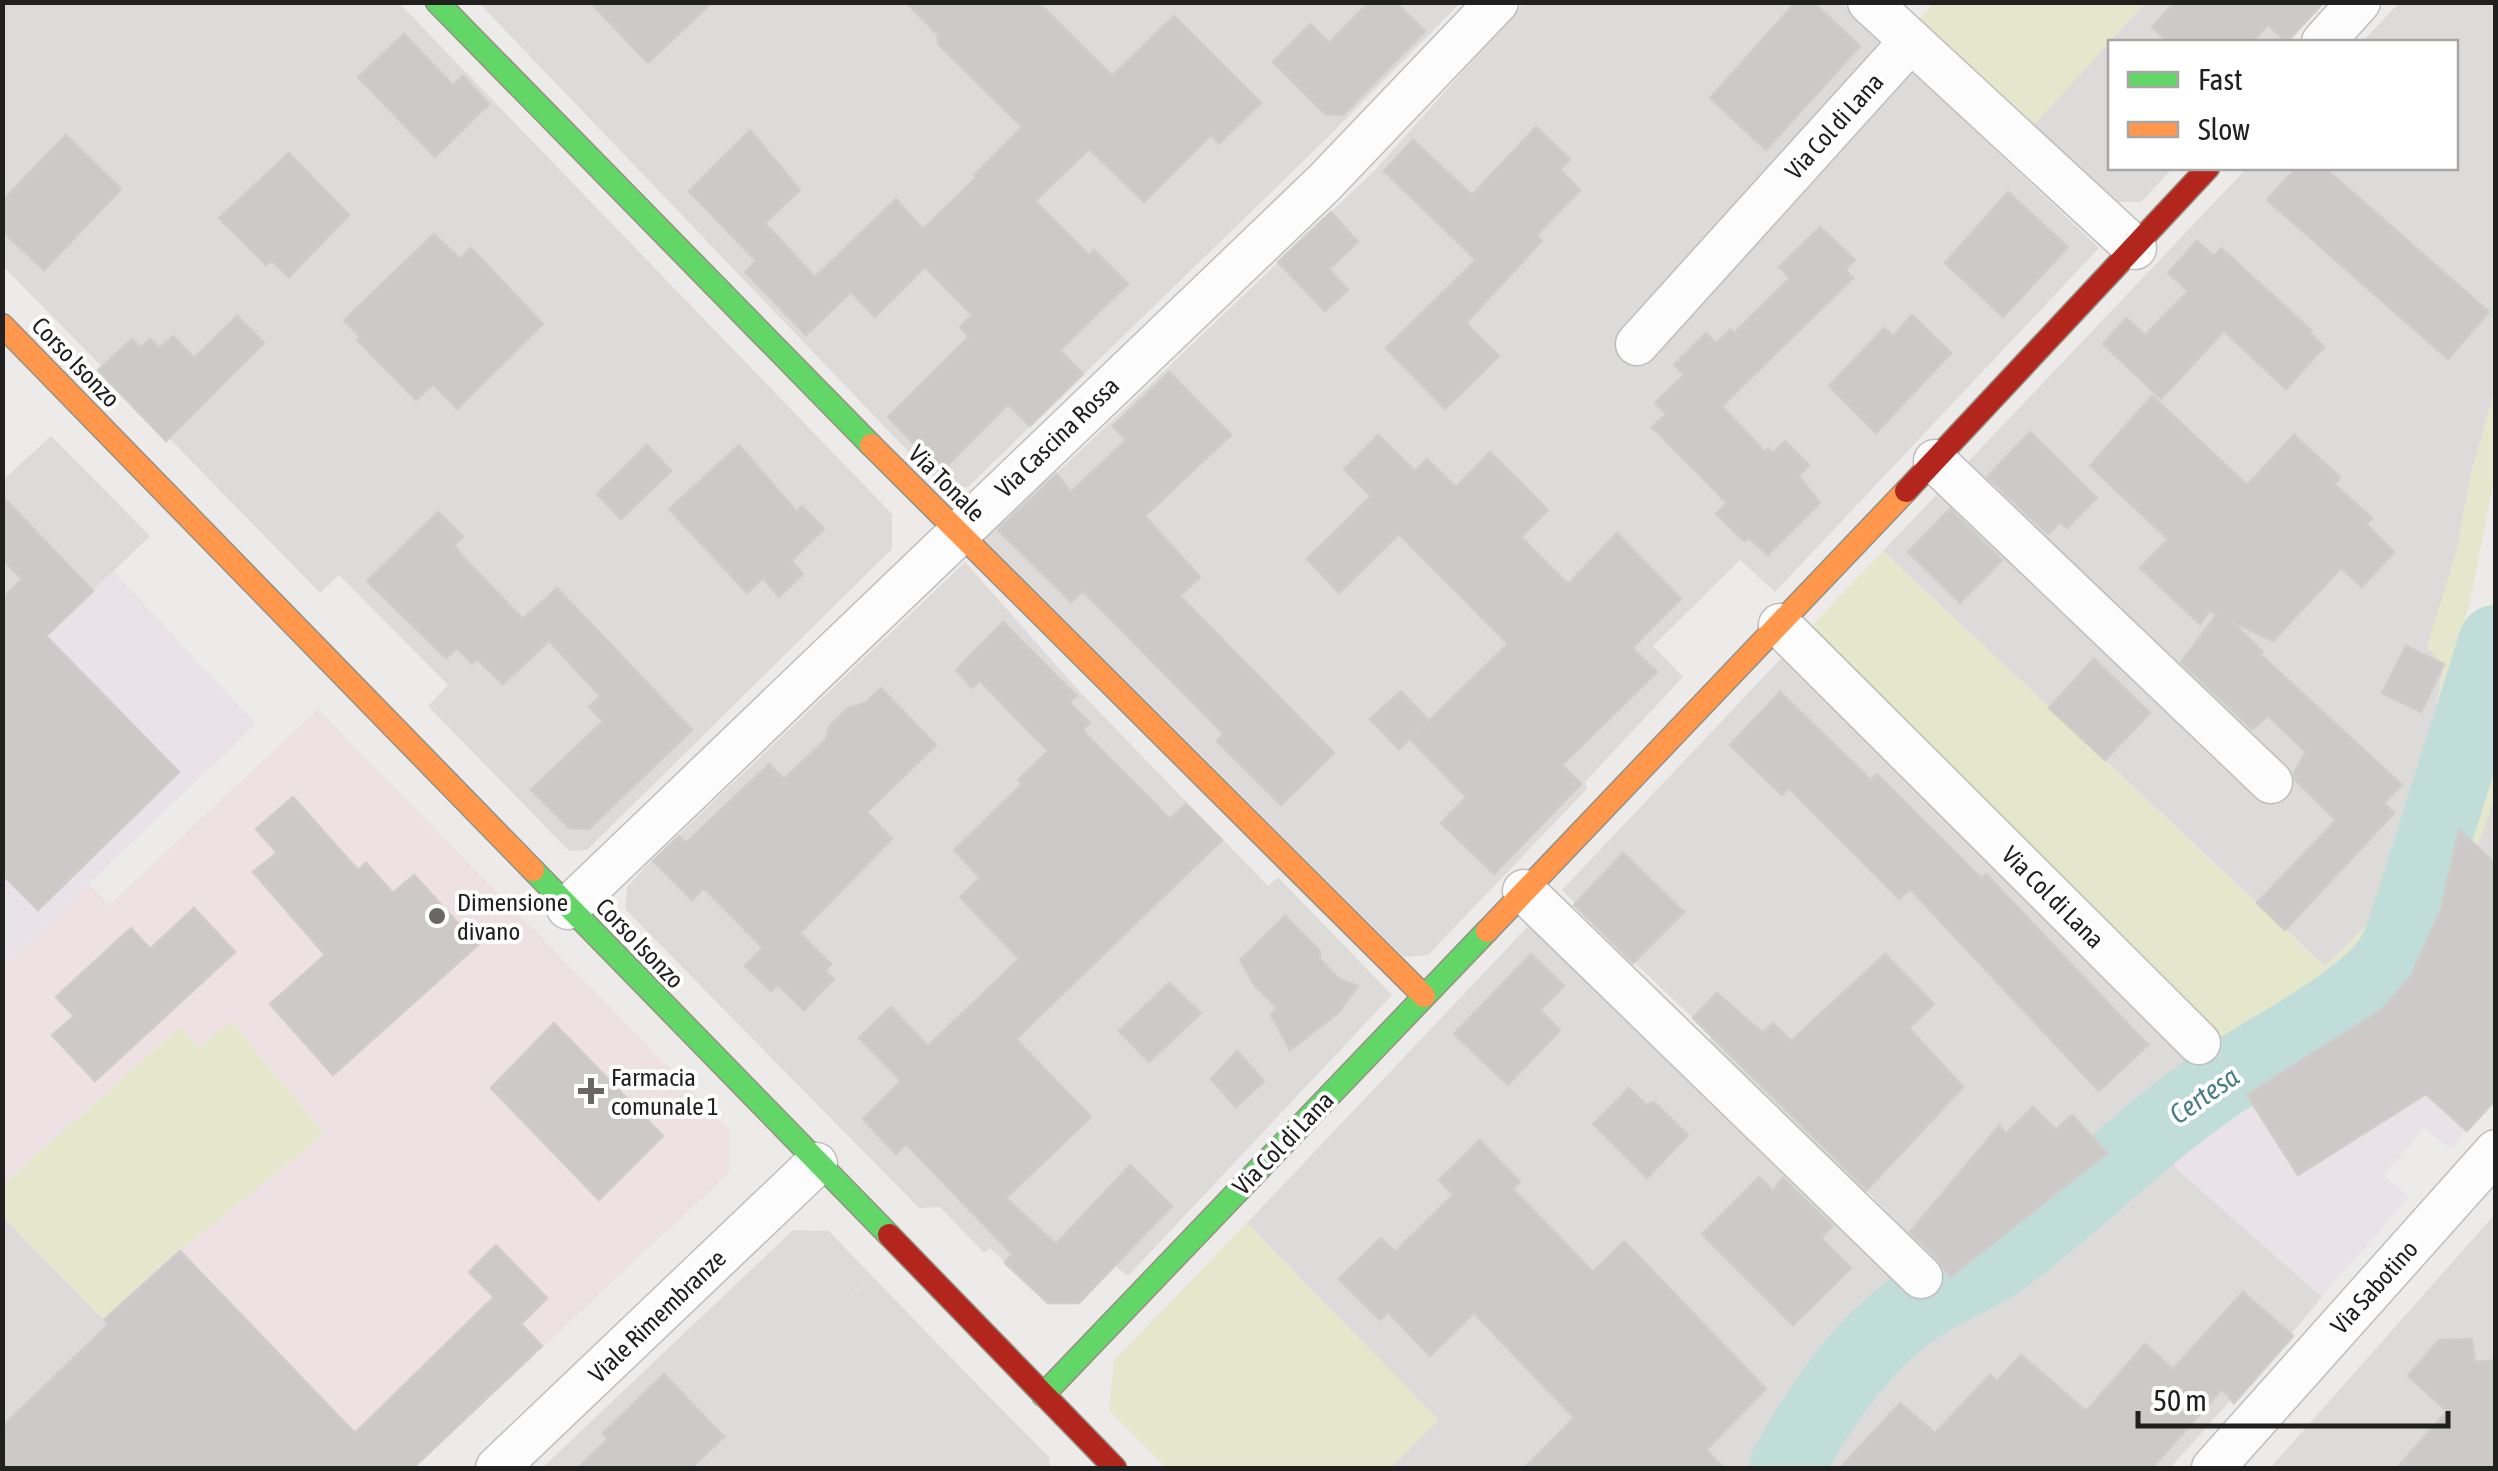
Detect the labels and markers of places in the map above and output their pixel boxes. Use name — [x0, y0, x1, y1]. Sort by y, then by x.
place label: Dimensione divano — [457, 888, 568, 945]
marker: Dimensione divano — [426, 905, 448, 927]
place label: Farmacia comunale 1 — [611, 1063, 719, 1120]
marker: Farmacia comunale 1 — [580, 1080, 602, 1102]

